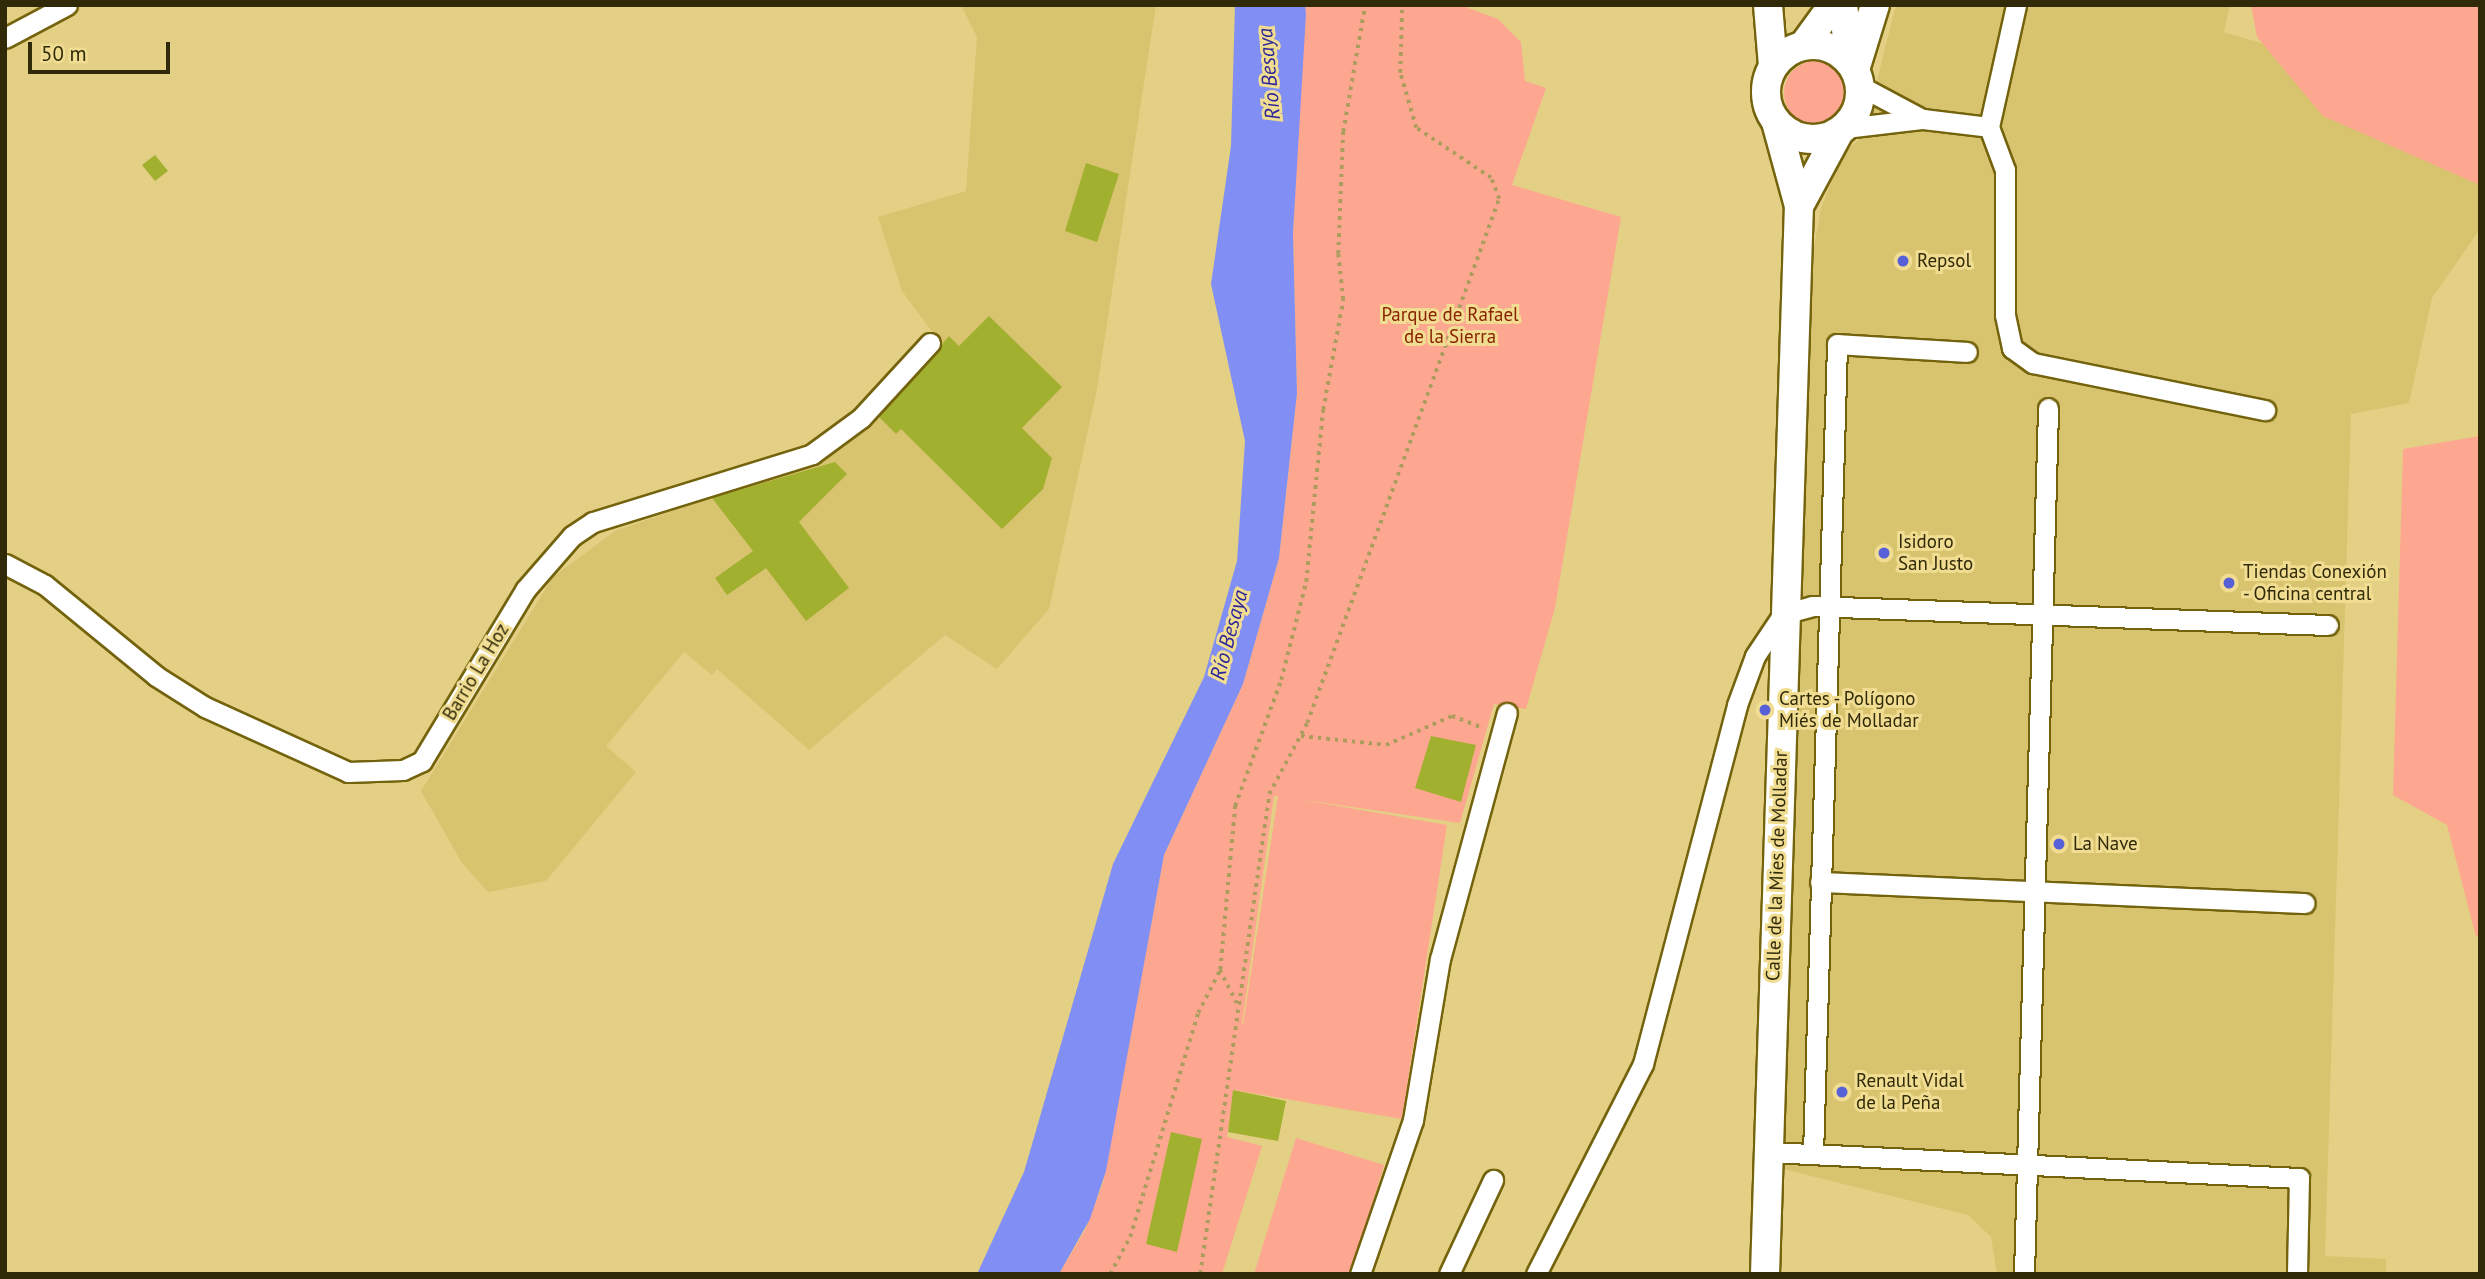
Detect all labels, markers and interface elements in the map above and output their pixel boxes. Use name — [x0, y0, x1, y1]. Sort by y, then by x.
water label: Río Besaya — [1252, 27, 1286, 121]
scale bar — [32, 28, 173, 72]
text: 50 m — [41, 40, 87, 67]
place label: Repsol — [1917, 250, 1971, 272]
marker: Repsol — [1895, 253, 1911, 269]
park label: Parque de Rafael de la Sierra — [1381, 304, 1519, 348]
place label: Isidoro San Justo — [1898, 531, 1973, 575]
marker: Isidoro San Justo — [1876, 545, 1892, 561]
place label: Tiendas Conexión - Oficina central — [2243, 561, 2387, 605]
marker: Tiendas Conexión - Oficina central — [2221, 575, 2237, 591]
water label: Río Besaya — [1205, 587, 1253, 683]
street label: Barrio La Hoz — [438, 619, 514, 725]
place label: Cartes - Polígono Miés de Molladar — [1779, 688, 1919, 732]
marker: Cartes - Polígono Miés de Molladar — [1757, 702, 1773, 718]
street label: Calle de la Mies de Molladar — [1762, 750, 1792, 982]
place label: La Nave — [2073, 833, 2138, 855]
marker: La Nave — [2051, 836, 2067, 852]
place label: Renault Vidal de la Peña — [1856, 1070, 1964, 1114]
marker: Renault Vidal de la Peña — [1834, 1084, 1850, 1100]

